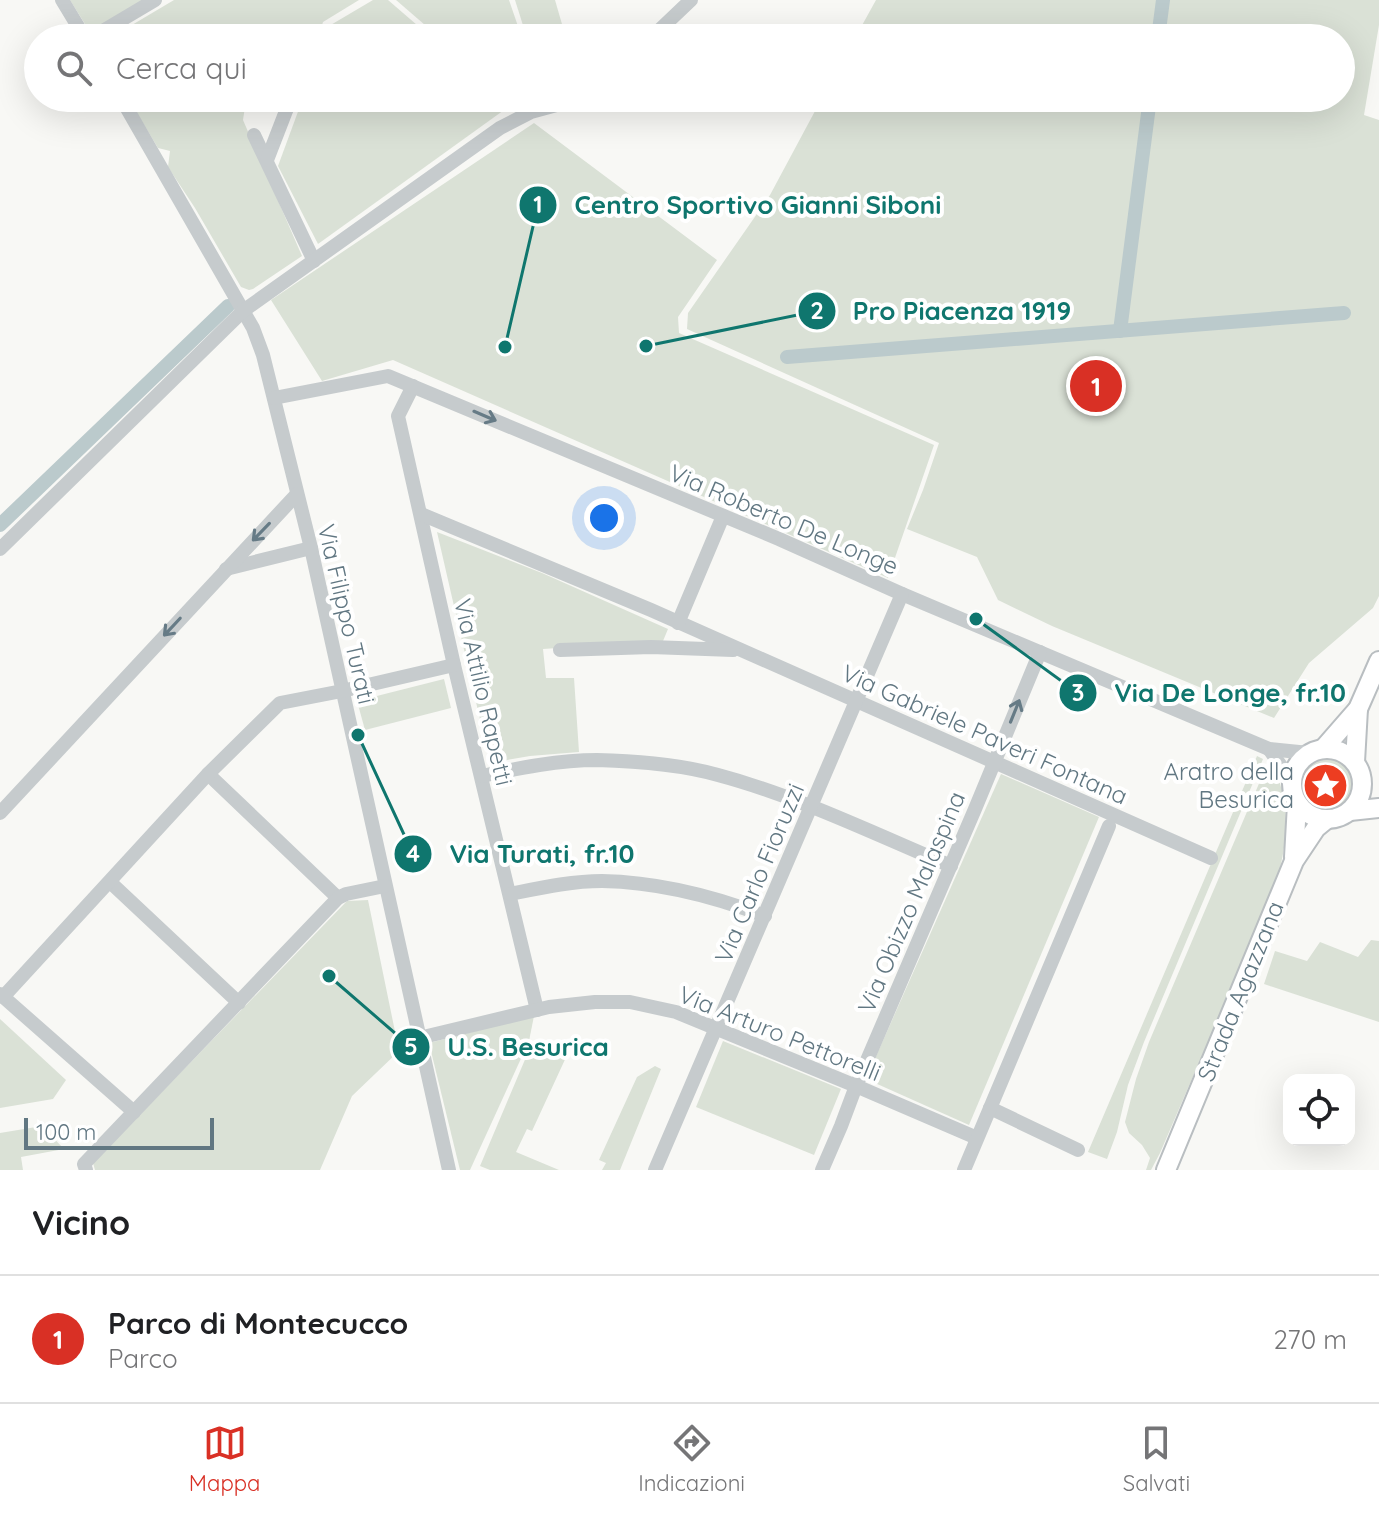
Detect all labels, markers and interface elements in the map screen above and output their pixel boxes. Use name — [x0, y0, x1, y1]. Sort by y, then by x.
search box — [24, 24, 1355, 112]
icon: search — [52, 46, 96, 90]
text: Cerca qui — [116, 49, 247, 87]
callout: Centro Sportivo Gianni Siboni — [518, 180, 957, 230]
text: Centro Sportivo Gianni Siboni — [575, 188, 941, 221]
text: 1 — [533, 189, 543, 219]
callout: Pro Piacenza 1919 — [797, 286, 1088, 336]
text: Pro Piacenza 1919 — [853, 294, 1071, 327]
text: 2 — [810, 295, 824, 325]
pin: 1 — [1070, 356, 1122, 416]
one-way arrow — [472, 410, 497, 424]
street label: Via Roberto De Longe — [665, 457, 903, 581]
your location — [584, 498, 624, 538]
street label: Via Filippo Turati — [312, 521, 382, 707]
one-way arrow — [252, 522, 271, 542]
street label: Via Attilio Rapetti — [448, 596, 520, 788]
one-way arrow — [164, 616, 182, 636]
street label: Via Gabriele Paveri Fontana — [837, 657, 1133, 811]
callout: Via De Longe, fr.10 — [1058, 668, 1362, 718]
text: Via De Longe, fr.10 — [1114, 676, 1346, 709]
text: 3 — [1072, 677, 1084, 707]
one-way arrow — [1009, 699, 1024, 724]
place label: Aratro della Besurica — [1163, 756, 1294, 814]
place icon: Aratro della Besurica — [1301, 761, 1349, 809]
street label: Via Carlo Fioruzzi — [708, 779, 810, 967]
street label: Via Obizzo Malaspina — [851, 787, 971, 1017]
callout: Via Turati, fr.10 — [393, 829, 651, 879]
text: Via Turati, fr.10 — [449, 837, 635, 870]
text: 4 — [406, 838, 420, 868]
street label: Strada Agazzana — [1190, 897, 1290, 1085]
street label: Via Arturo Pettorelli — [675, 979, 885, 1087]
callout: U.S. Besurica — [391, 1022, 625, 1072]
text: U.S. Besurica — [447, 1030, 609, 1063]
text: 5 — [404, 1031, 418, 1061]
map controls — [1283, 1074, 1355, 1146]
button: locate — [1283, 1074, 1355, 1146]
scale bar — [24, 1114, 214, 1150]
text: 100 m — [36, 1118, 96, 1146]
text: Vicino — [32, 1201, 130, 1244]
text: Parco di Montecucco — [108, 1304, 408, 1342]
text: 1 — [53, 1323, 63, 1356]
text: 270 m — [1273, 1323, 1347, 1356]
text: Parco — [108, 1342, 178, 1375]
tab: Mappa — [189, 1421, 260, 1497]
tab: Indicazioni — [638, 1421, 745, 1497]
tab: Salvati — [1123, 1421, 1190, 1497]

